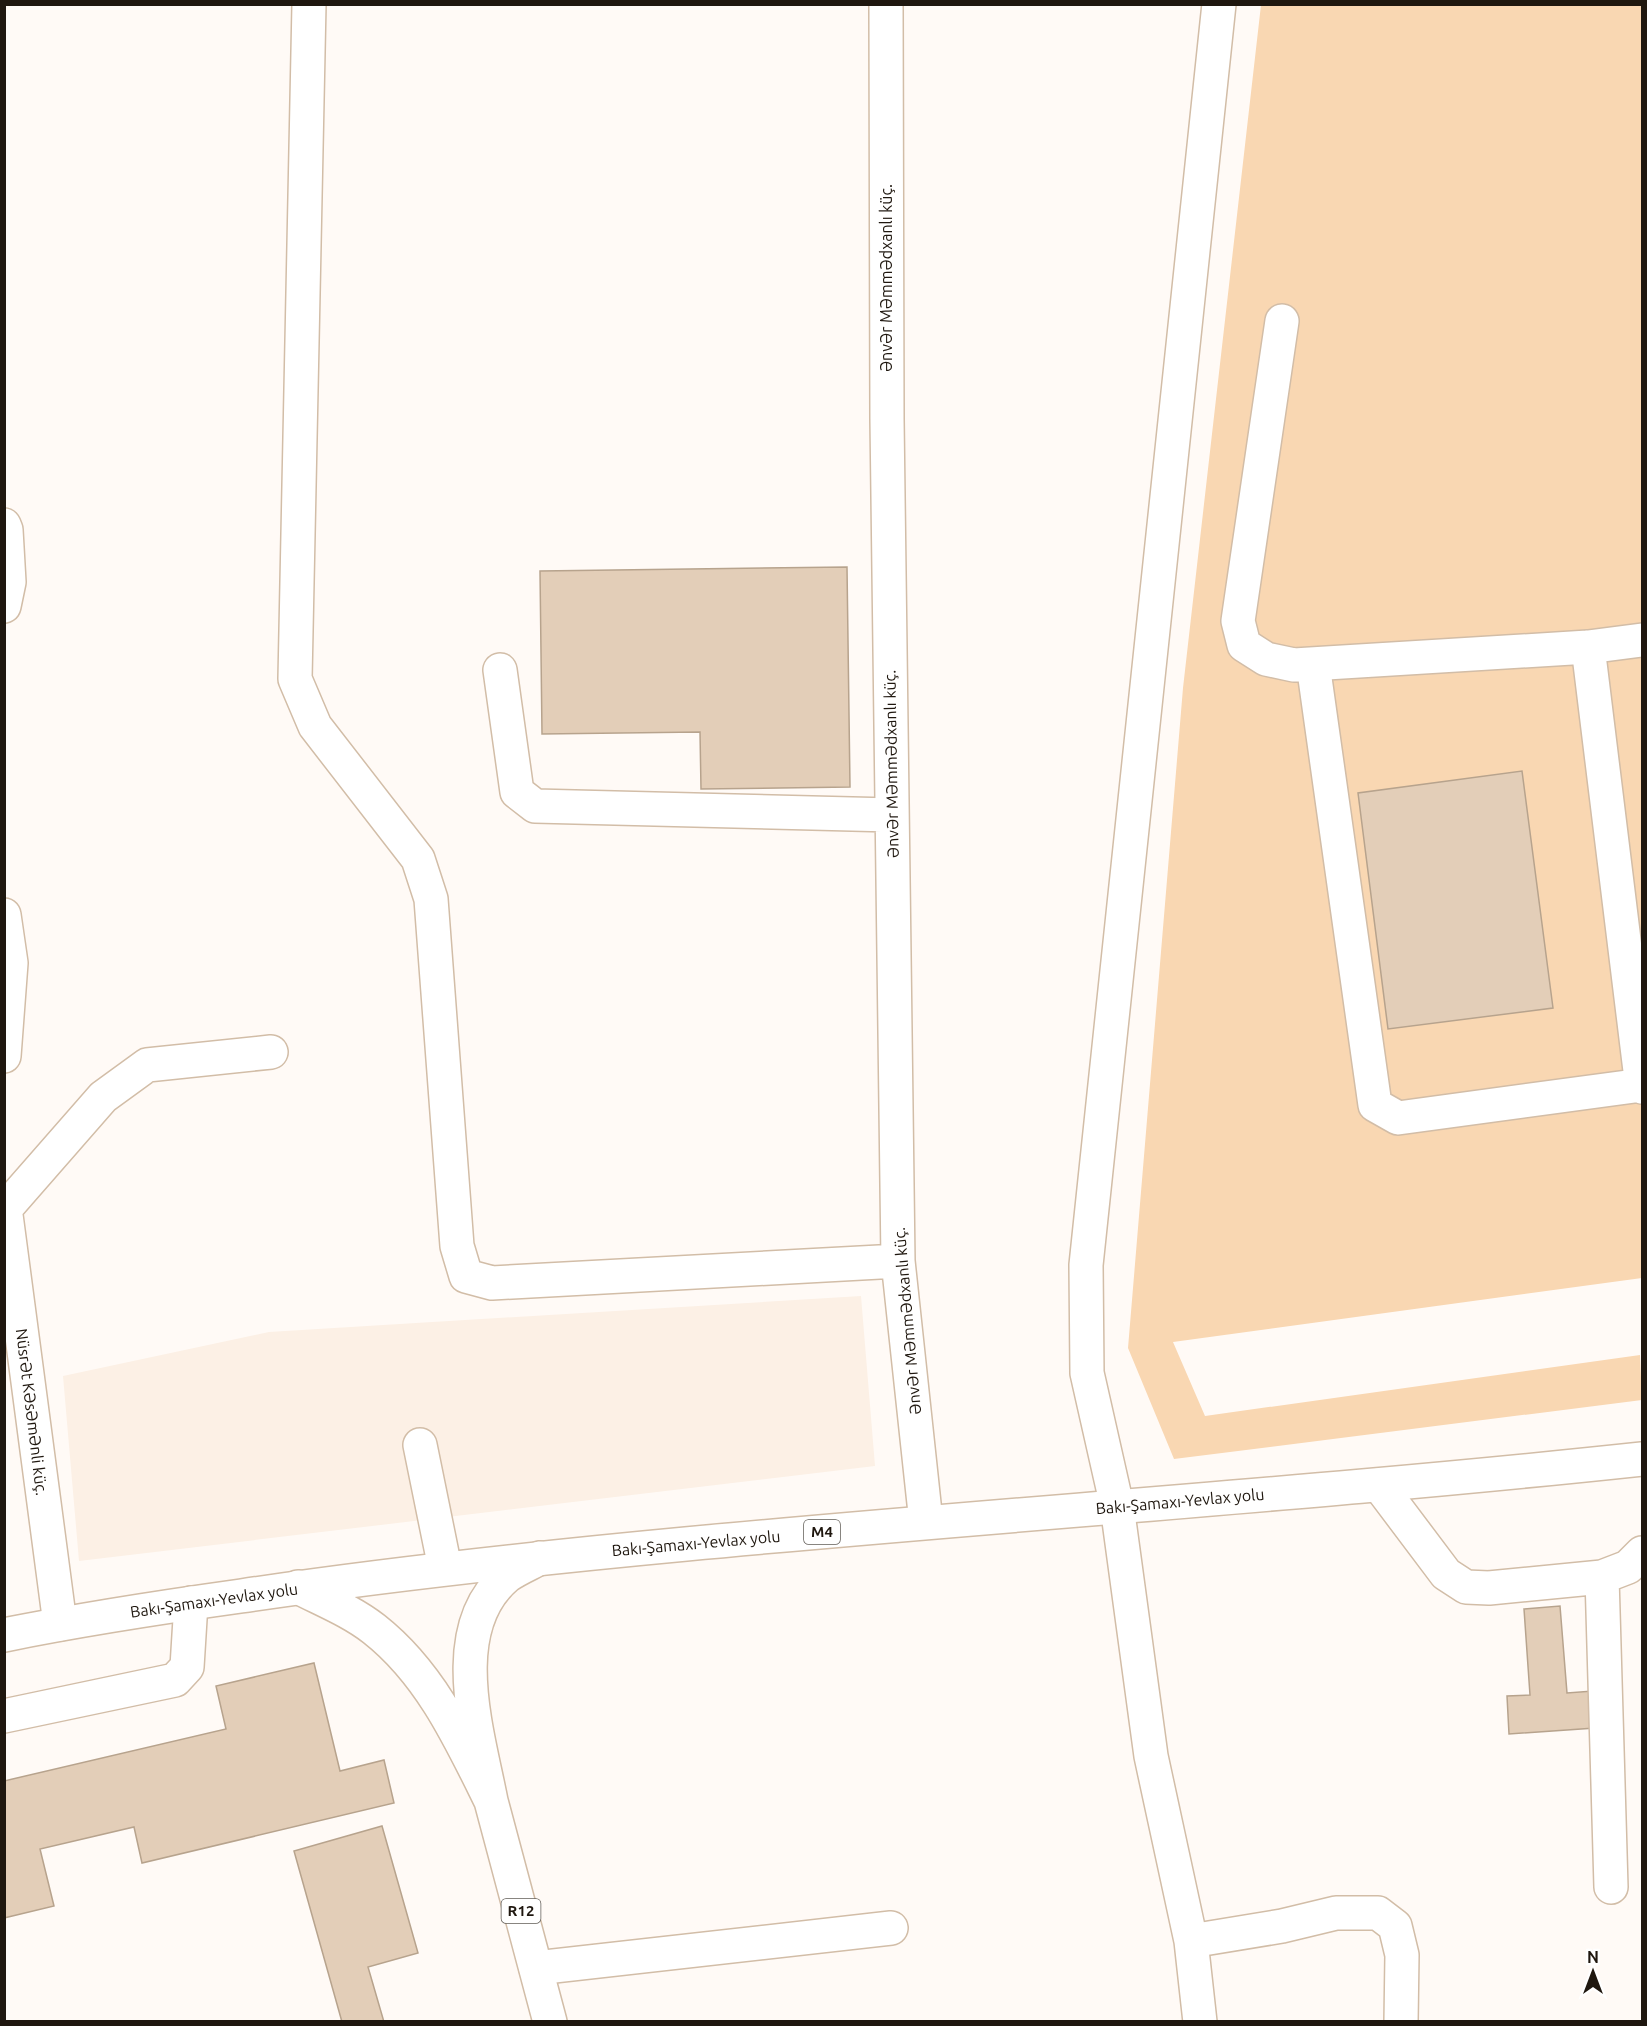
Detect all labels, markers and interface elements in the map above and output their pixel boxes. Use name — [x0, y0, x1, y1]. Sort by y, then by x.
street label: Ənvər Məmmədxanlı küç. — [877, 184, 895, 372]
street label: Ənvər Məmmədxanlı küç. — [880, 670, 902, 858]
street label: Ənvər Məmmədxanlı küç. — [890, 1227, 924, 1415]
street label: Nüsrət Kəsəmənli küç. — [13, 1327, 51, 1497]
street label: Bakı-Şamaxı-Yevlax yolu — [1095, 1485, 1265, 1517]
road number: M4 — [804, 1520, 840, 1544]
street label: Bakı-Şamaxı-Yevlax yolu — [611, 1527, 781, 1559]
street label: Bakı-Şamaxı-Yevlax yolu — [129, 1579, 299, 1621]
road number: R12 — [502, 1899, 540, 1923]
north arrow — [1563, 1942, 1623, 2002]
text: N — [1587, 1948, 1599, 1966]

